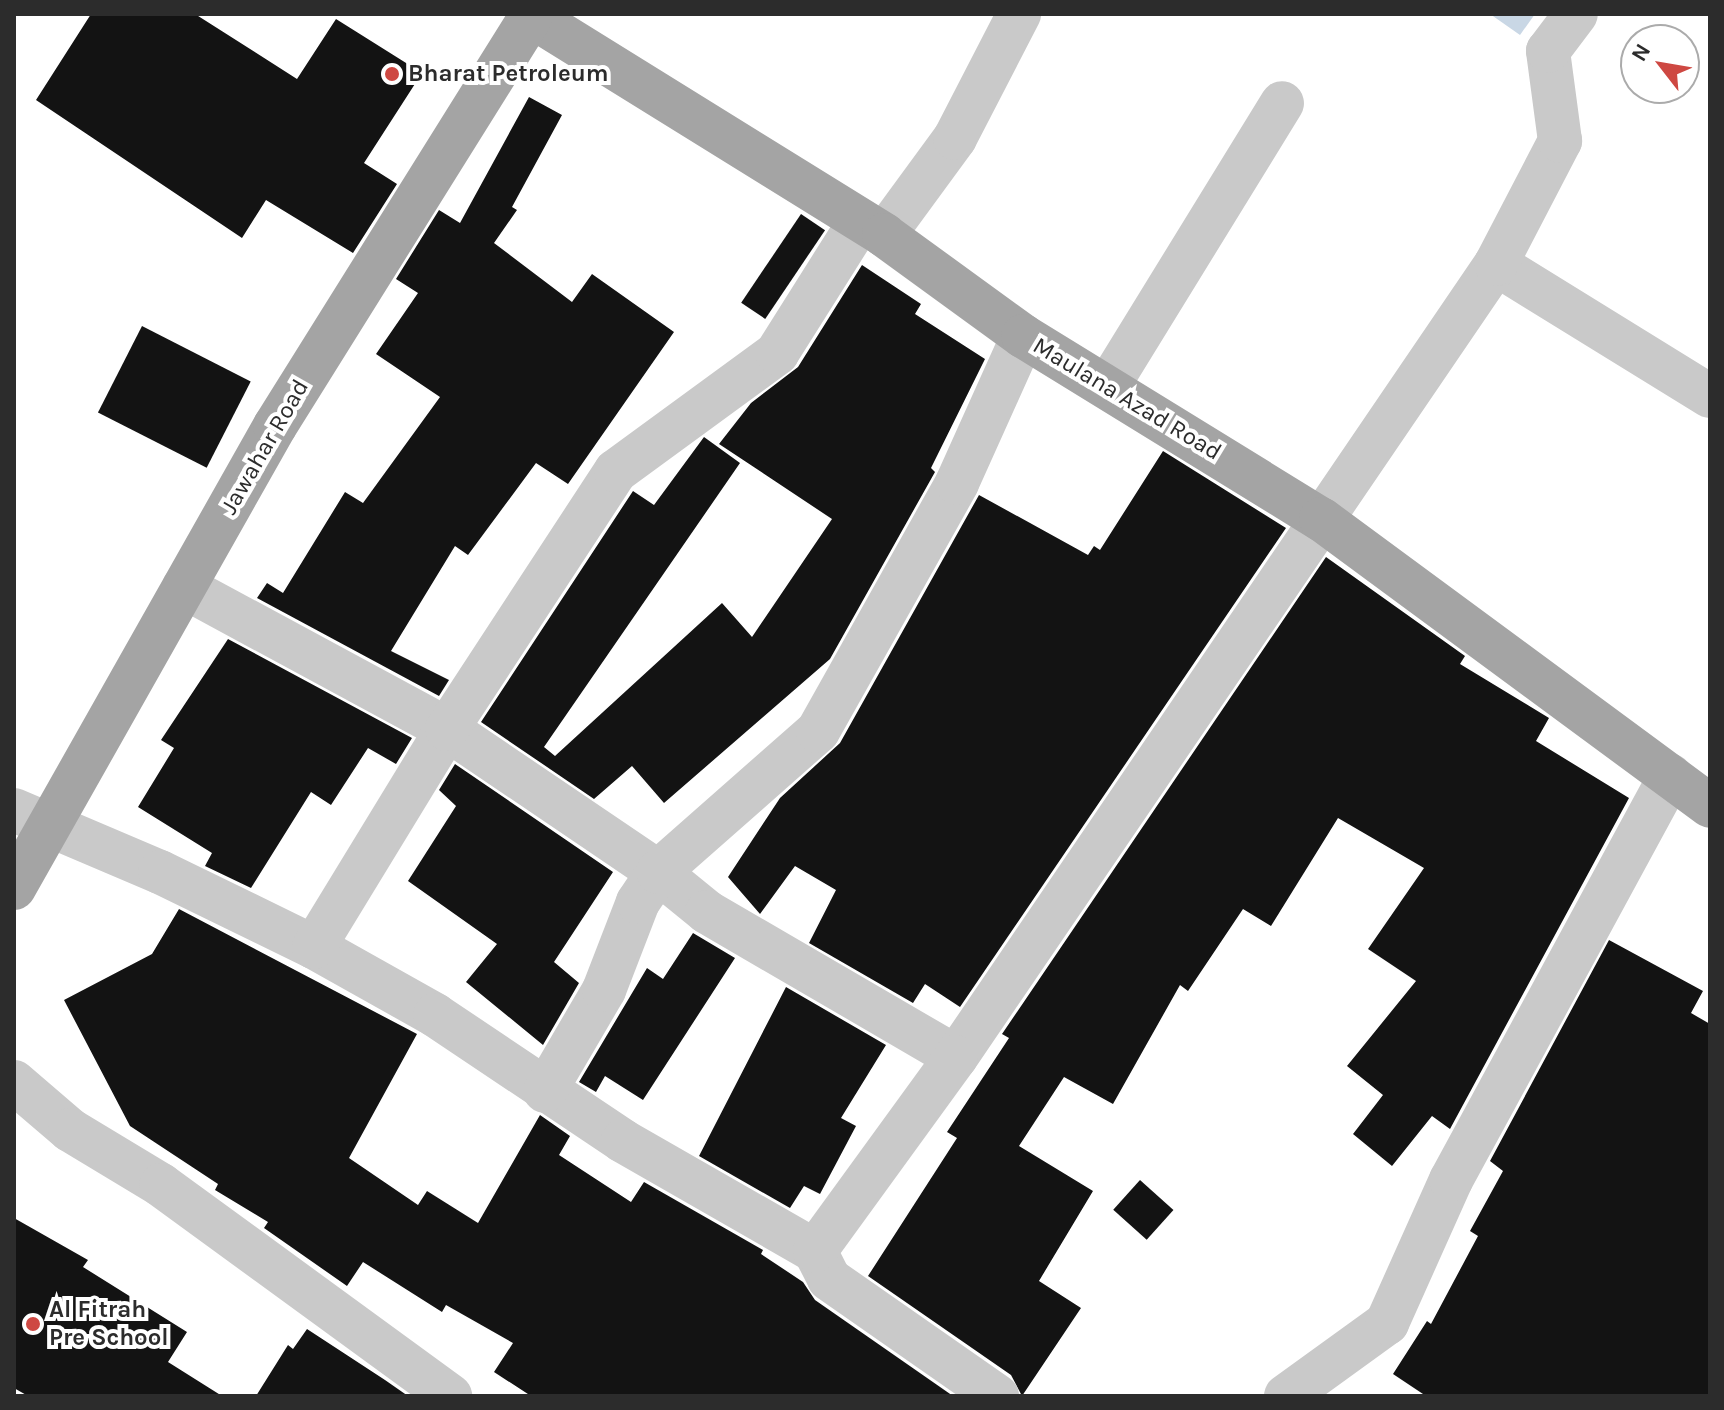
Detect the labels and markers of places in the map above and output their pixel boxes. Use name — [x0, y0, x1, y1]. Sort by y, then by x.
place label: Bharat Petroleum — [408, 60, 609, 88]
marker: Bharat Petroleum — [383, 65, 401, 83]
place label: Al Fitrah Pre School — [49, 1296, 169, 1352]
marker: Al Fitrah Pre School — [24, 1315, 42, 1333]

